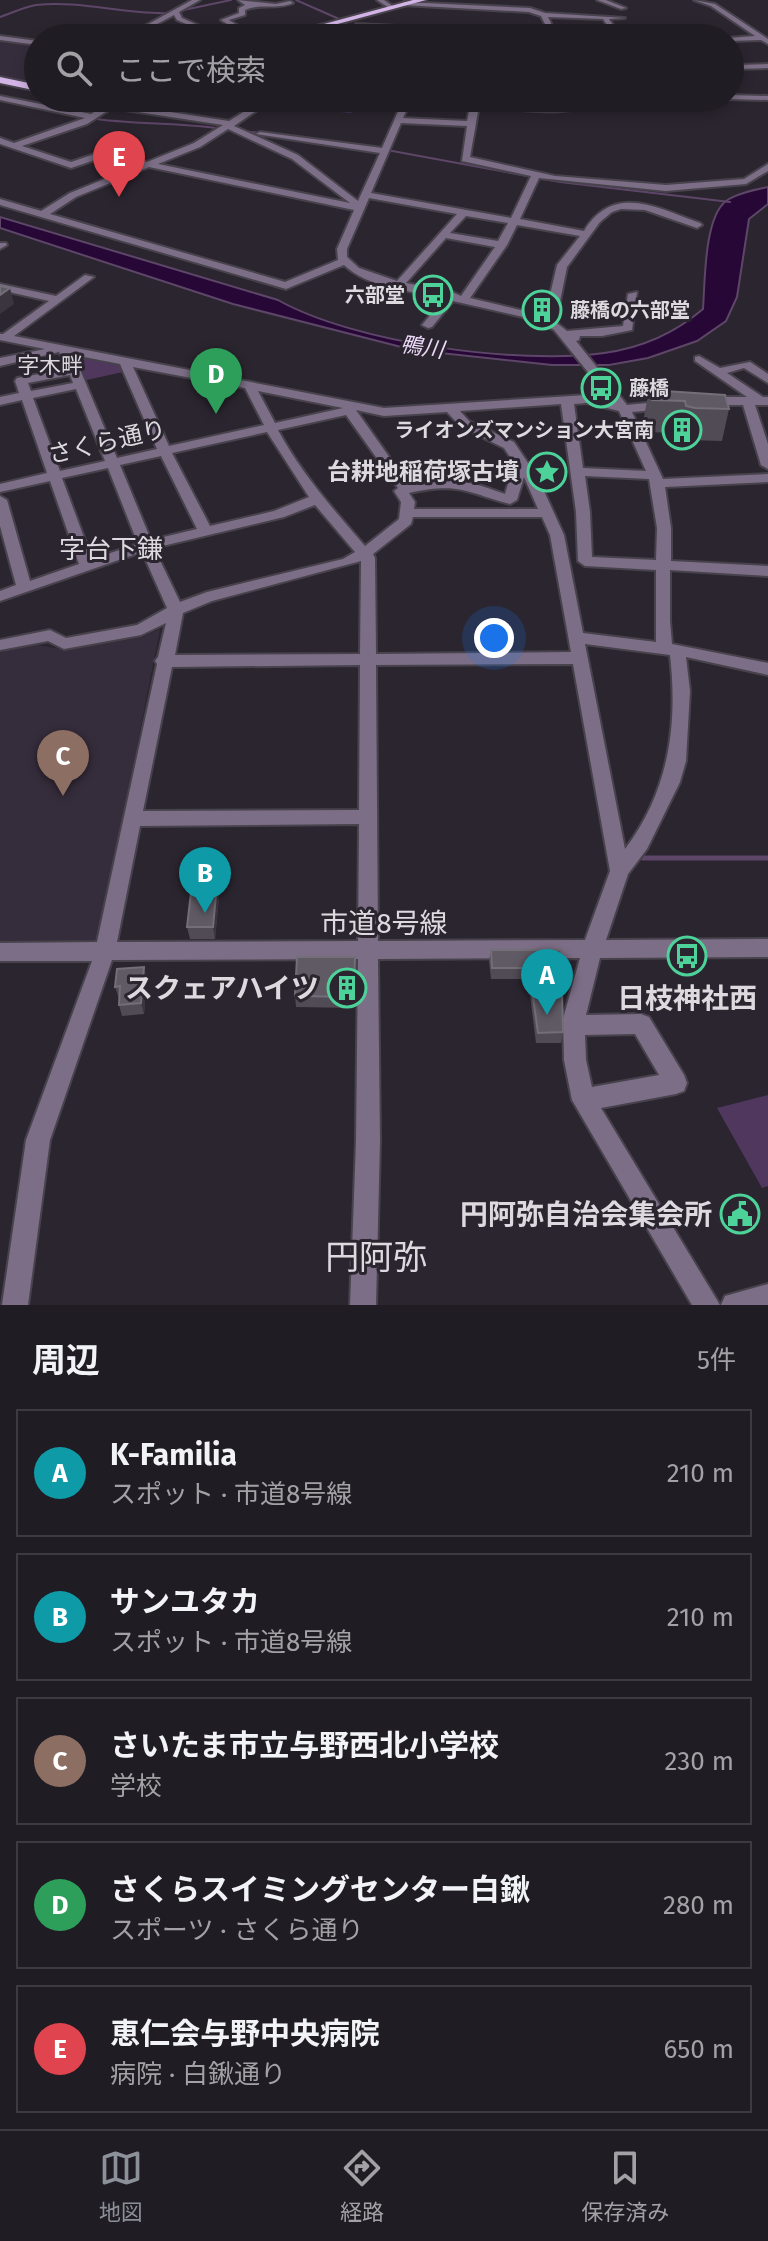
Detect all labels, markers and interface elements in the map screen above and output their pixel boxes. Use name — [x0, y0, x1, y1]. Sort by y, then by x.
search box — [24, 24, 744, 112]
icon: search — [52, 46, 96, 90]
text: ここで検索 — [116, 53, 266, 89]
pin: E — [93, 131, 145, 197]
bus stop icon: 六部堂 — [412, 274, 454, 316]
place label: 六部堂 — [345, 283, 405, 307]
building icon: 藤橋の六部堂 — [521, 289, 563, 331]
place label: 藤橋の六部堂 — [570, 298, 690, 322]
water label: 鴨川 — [398, 331, 448, 364]
pin: D — [190, 348, 242, 414]
district label: 字木畔 — [17, 352, 83, 379]
bus stop icon: 藤橋 — [580, 367, 622, 409]
place label: 藤橋 — [629, 376, 669, 400]
building icon: ライオンズマンション大宮南 — [661, 409, 703, 451]
street label: さくら通り — [45, 415, 169, 469]
place label: ライオンズマンション大宮南 — [394, 418, 654, 442]
place icon: 台耕地稲荷塚古墳 — [526, 451, 568, 493]
place label: 台耕地稲荷塚古墳 — [327, 458, 519, 486]
district label: 字台下鎌 — [59, 534, 163, 565]
your location — [474, 618, 514, 658]
pin: C — [37, 730, 89, 796]
pin: B — [179, 847, 231, 913]
street label: 市道8号線 — [320, 907, 448, 940]
bus stop icon: 日枝神社西 — [666, 935, 708, 977]
pin: A — [521, 949, 573, 1015]
building icon: スクェアハイツ — [326, 967, 368, 1009]
place label: スクェアハイツ — [125, 972, 319, 1005]
place label: 日枝神社西 — [617, 982, 757, 1015]
public building icon: 円阿弥自治会集会所 — [719, 1193, 761, 1235]
place label: 円阿弥自治会集会所 — [460, 1198, 712, 1231]
district label: 円阿弥 — [325, 1237, 427, 1278]
text: 周辺 — [32, 1340, 100, 1381]
text: 5件 — [697, 1345, 736, 1376]
text: K-Familia — [110, 1437, 237, 1473]
text: A — [52, 1458, 68, 1489]
text: 210 m — [667, 1458, 734, 1489]
text: スポット · 市道8号線 — [110, 1479, 352, 1510]
text: サンユタカ — [110, 1584, 260, 1620]
text: B — [52, 1602, 68, 1633]
text: 210 m — [667, 1602, 734, 1633]
text: スポット · 市道8号線 — [110, 1627, 352, 1658]
text: さいたま市立与野西北小学校 — [110, 1728, 499, 1764]
text: C — [53, 1746, 67, 1777]
text: 230 m — [665, 1746, 734, 1777]
text: 学校 — [110, 1771, 162, 1802]
text: さくらスイミングセンター白鍬 — [110, 1872, 530, 1908]
text: D — [52, 1890, 68, 1921]
text: 280 m — [663, 1890, 734, 1921]
text: スポーツ · さくら通り — [110, 1915, 364, 1946]
text: 恵仁会与野中央病院 — [110, 2016, 380, 2052]
text: E — [53, 2034, 67, 2065]
text: 650 m — [664, 2034, 734, 2065]
text: 病院 · 白鍬通り — [110, 2059, 286, 2090]
tab: 地図 — [99, 2146, 143, 2226]
tab: 経路 — [340, 2146, 384, 2226]
tab: 保存済み — [581, 2146, 669, 2226]

